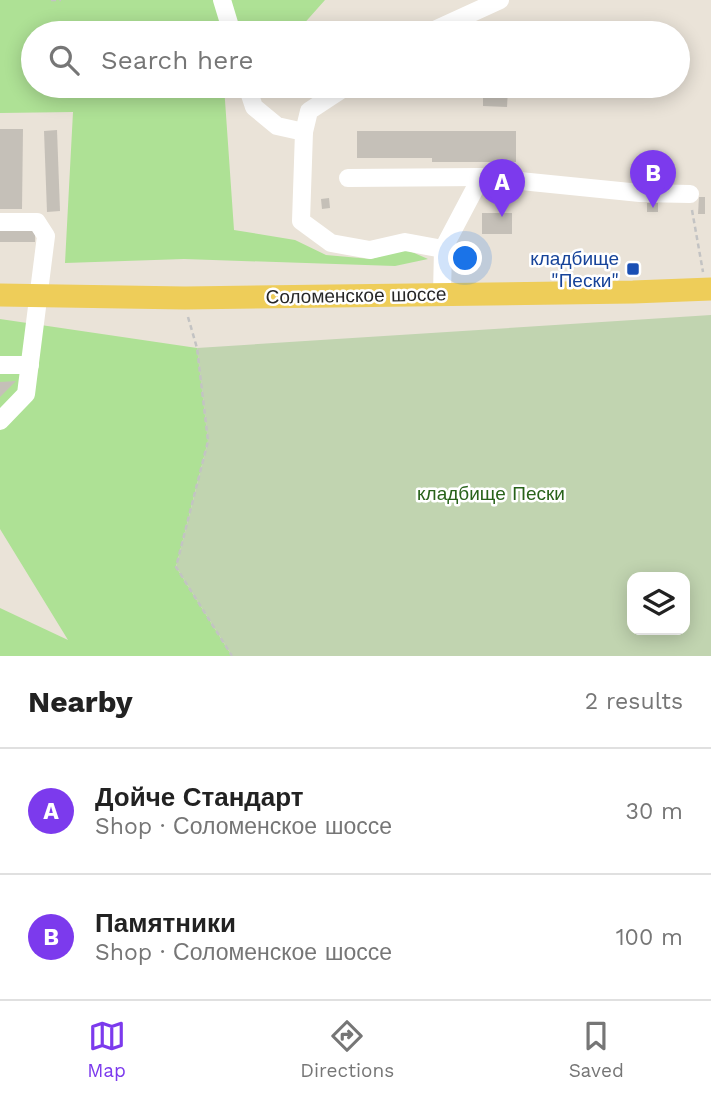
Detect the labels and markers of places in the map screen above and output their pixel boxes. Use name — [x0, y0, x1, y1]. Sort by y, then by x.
pin: B — [630, 150, 676, 208]
pin: A — [479, 159, 525, 217]
place label: кладбище "Пески" — [530, 247, 619, 292]
marker: кладбище "Пески" — [625, 261, 641, 277]

